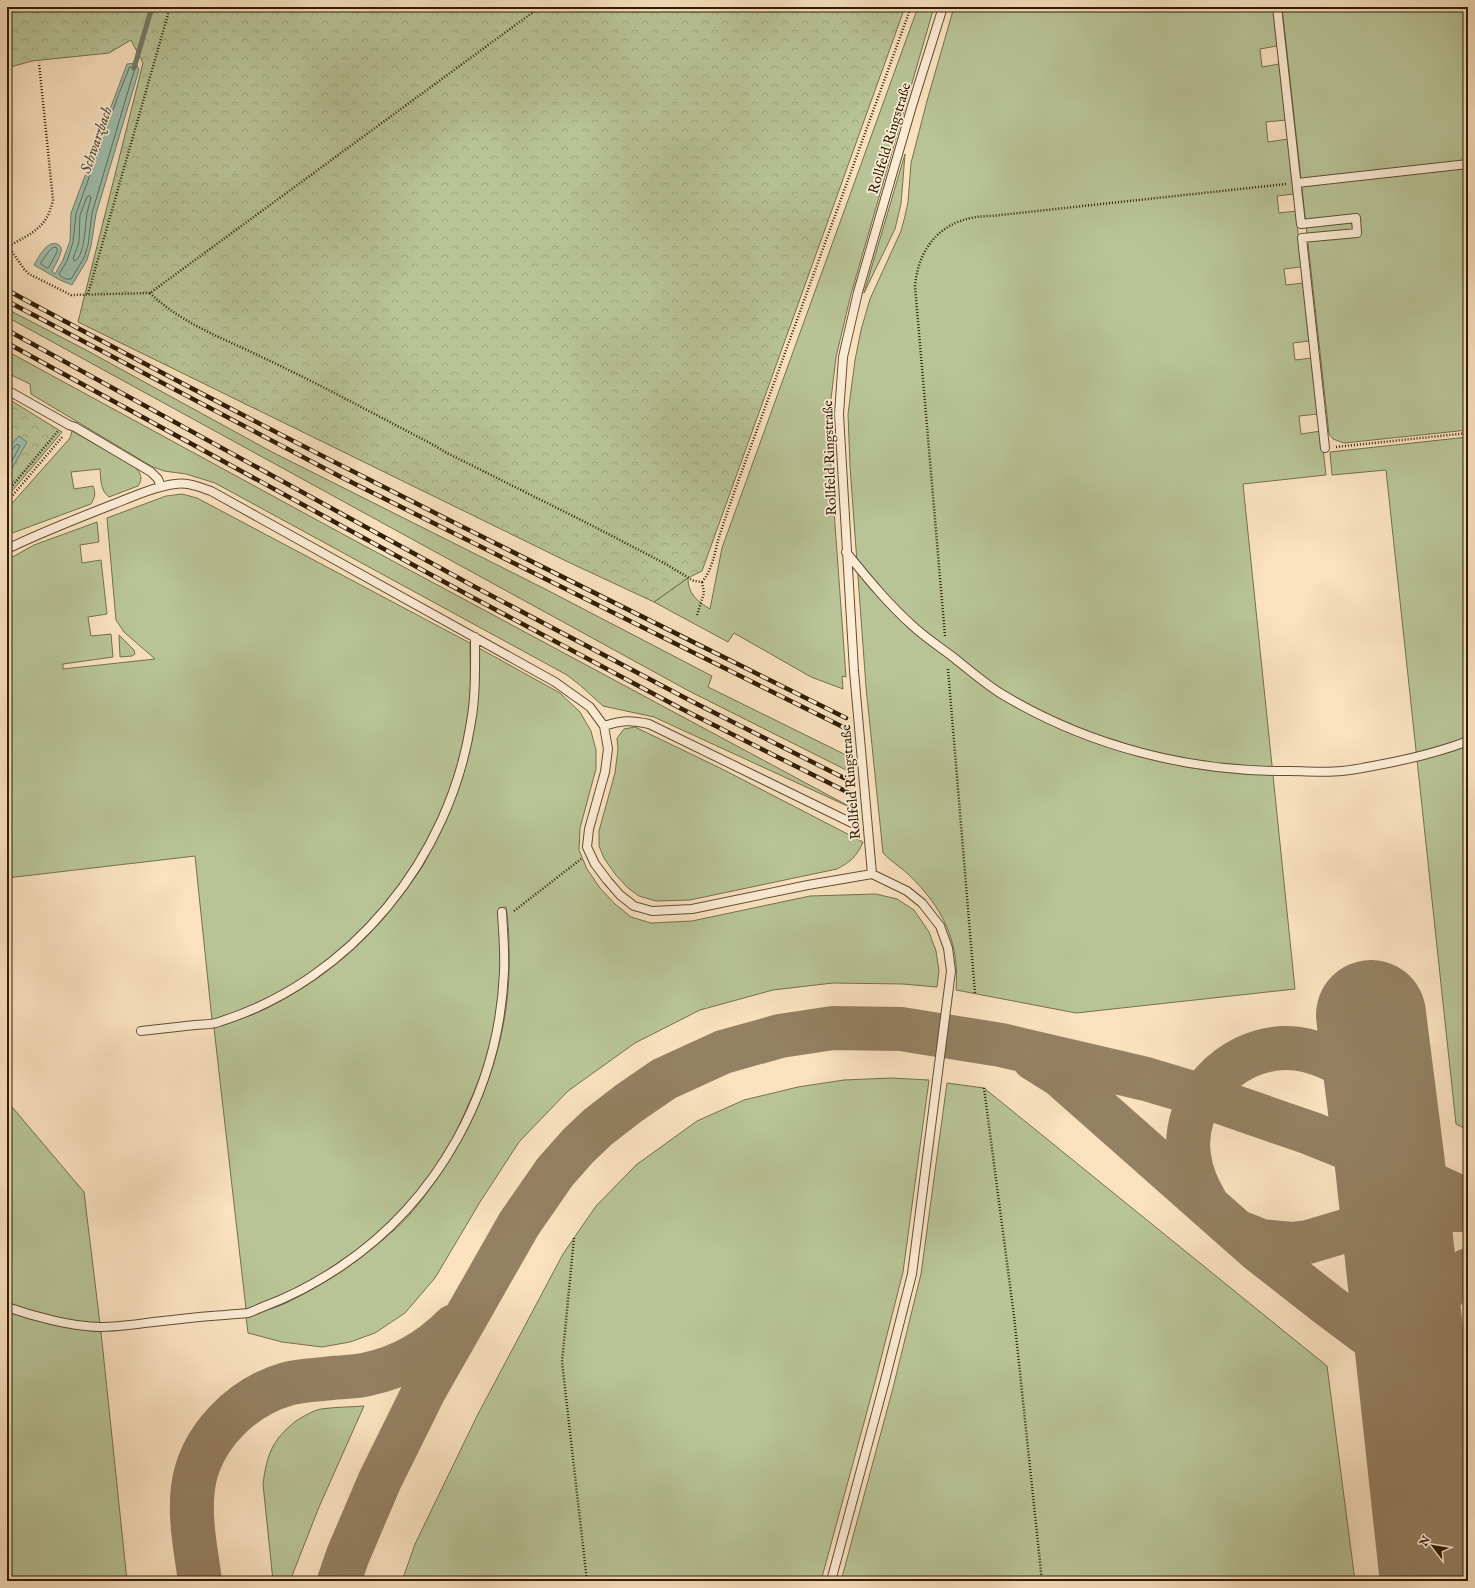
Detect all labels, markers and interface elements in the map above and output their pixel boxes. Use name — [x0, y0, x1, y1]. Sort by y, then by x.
street label: Rollfeld Ringstraße — [864, 80, 916, 196]
water label: Schwarzbach — [76, 104, 117, 176]
street label: Rollfeld Ringstraße — [819, 399, 841, 516]
street label: Rollfeld Ringstraße — [837, 723, 865, 840]
north arrow — [1413, 1526, 1453, 1566]
text: N — [1416, 1533, 1434, 1550]

